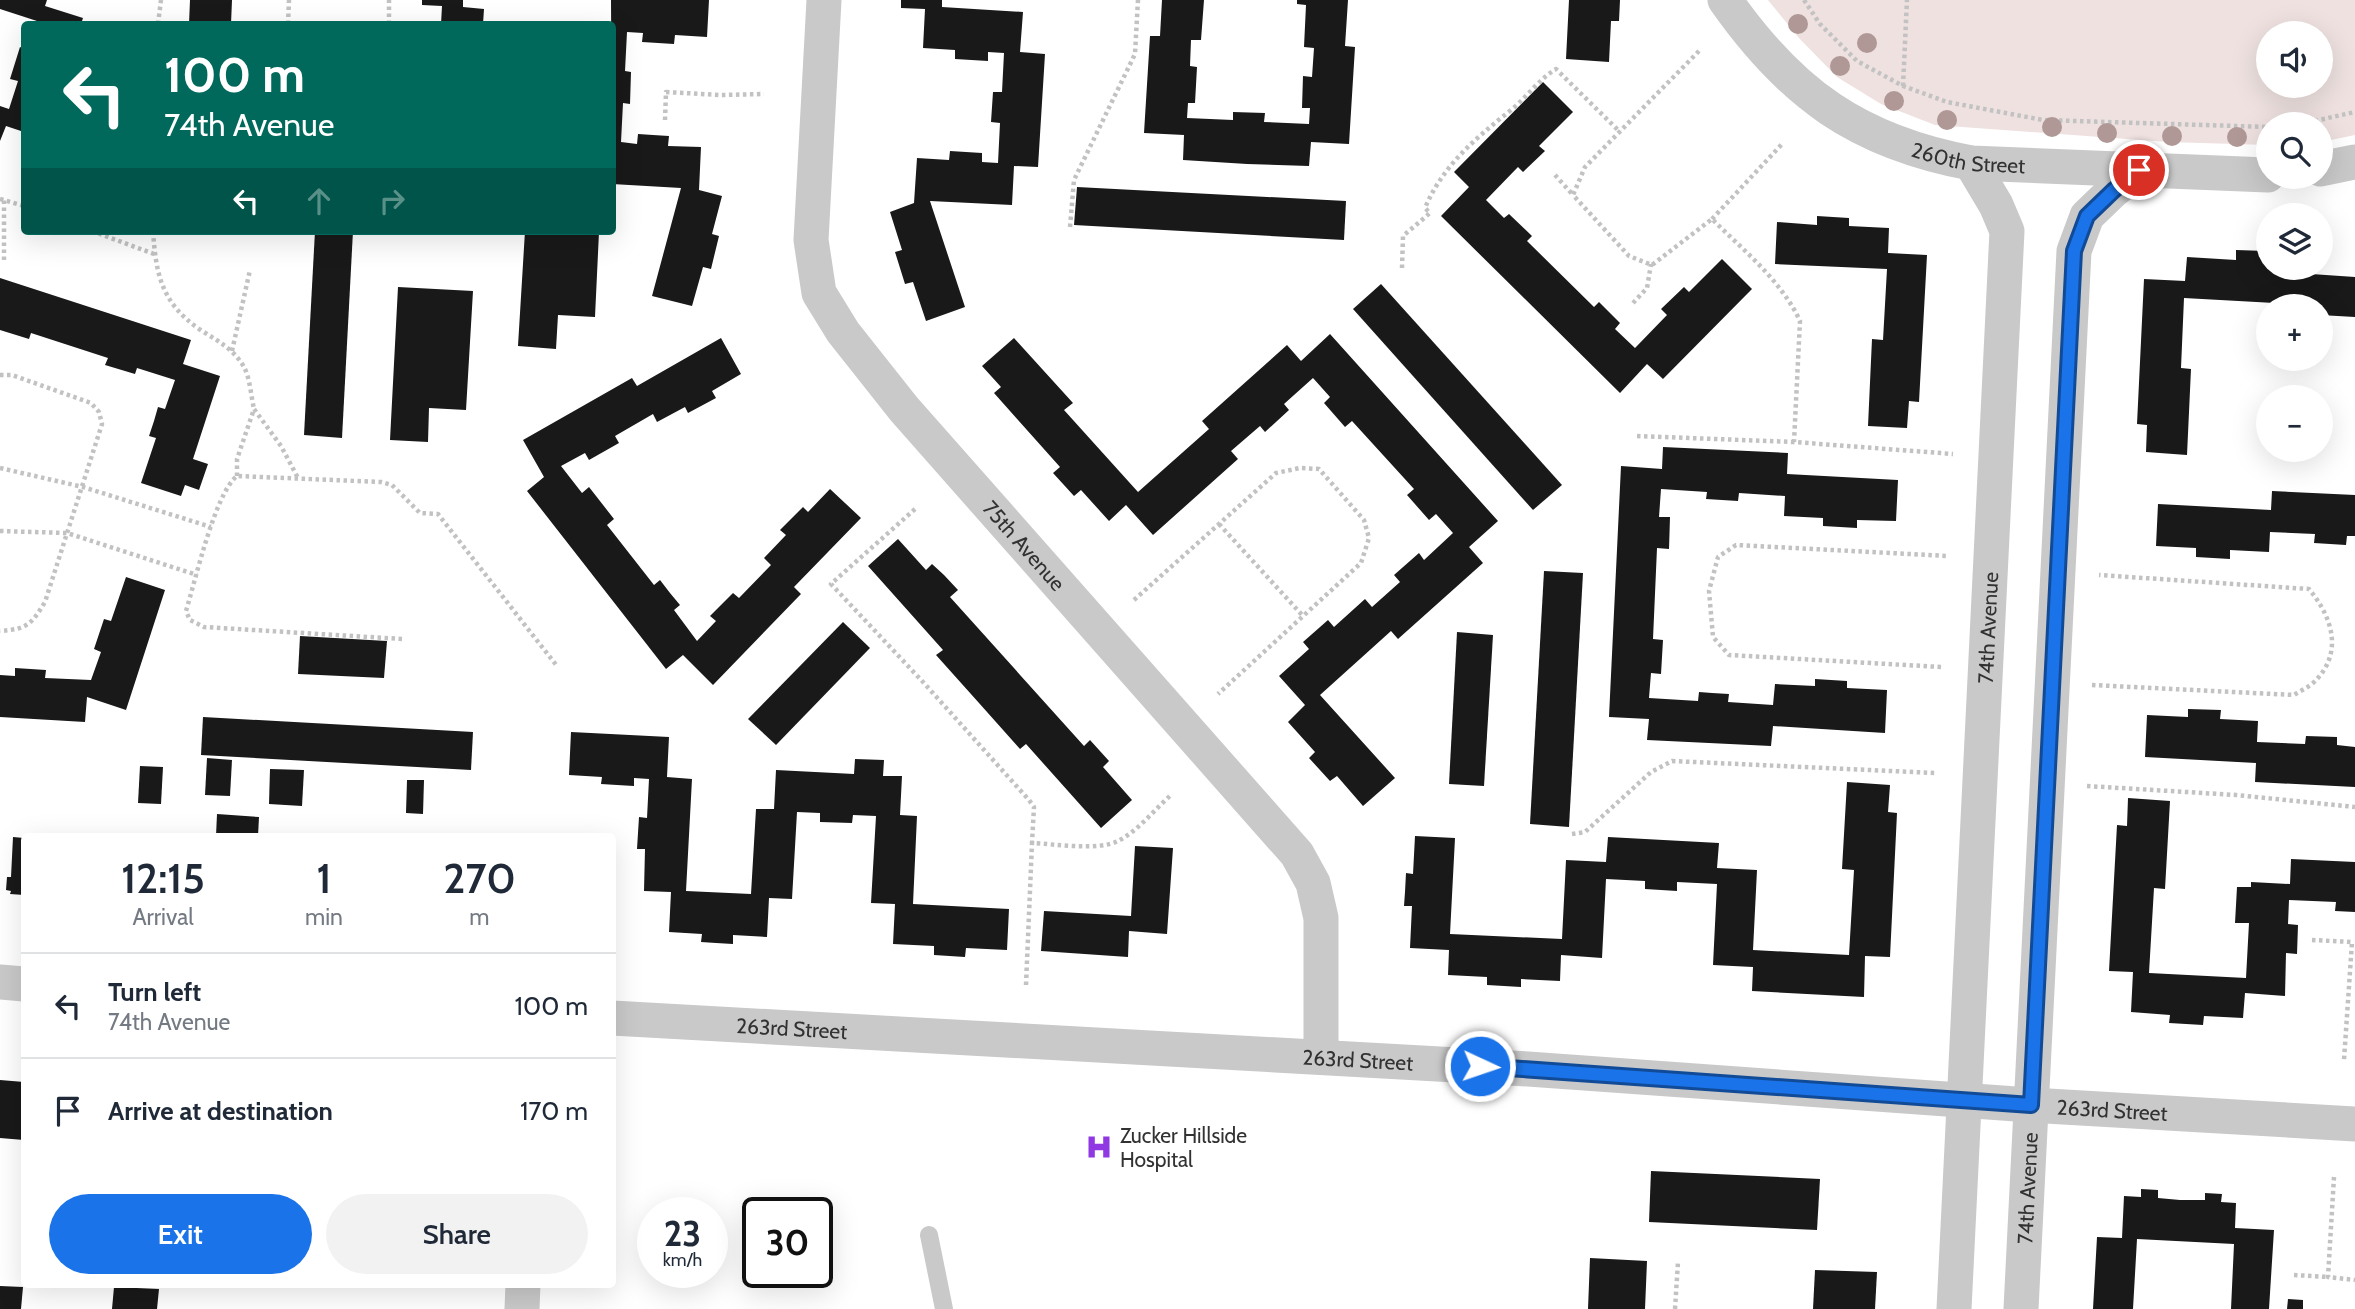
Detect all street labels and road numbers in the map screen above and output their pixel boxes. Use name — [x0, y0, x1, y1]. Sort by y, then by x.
street label: 260th Street — [1909, 136, 2026, 178]
street label: 75th Avenue — [978, 495, 1071, 596]
street label: 74th Avenue — [1972, 571, 2003, 684]
street label: 263rd Street — [736, 1012, 848, 1044]
street label: 263rd Street — [1302, 1044, 1414, 1075]
street label: 263rd Street — [2056, 1094, 2168, 1126]
street label: 74th Avenue — [2012, 1131, 2042, 1245]

